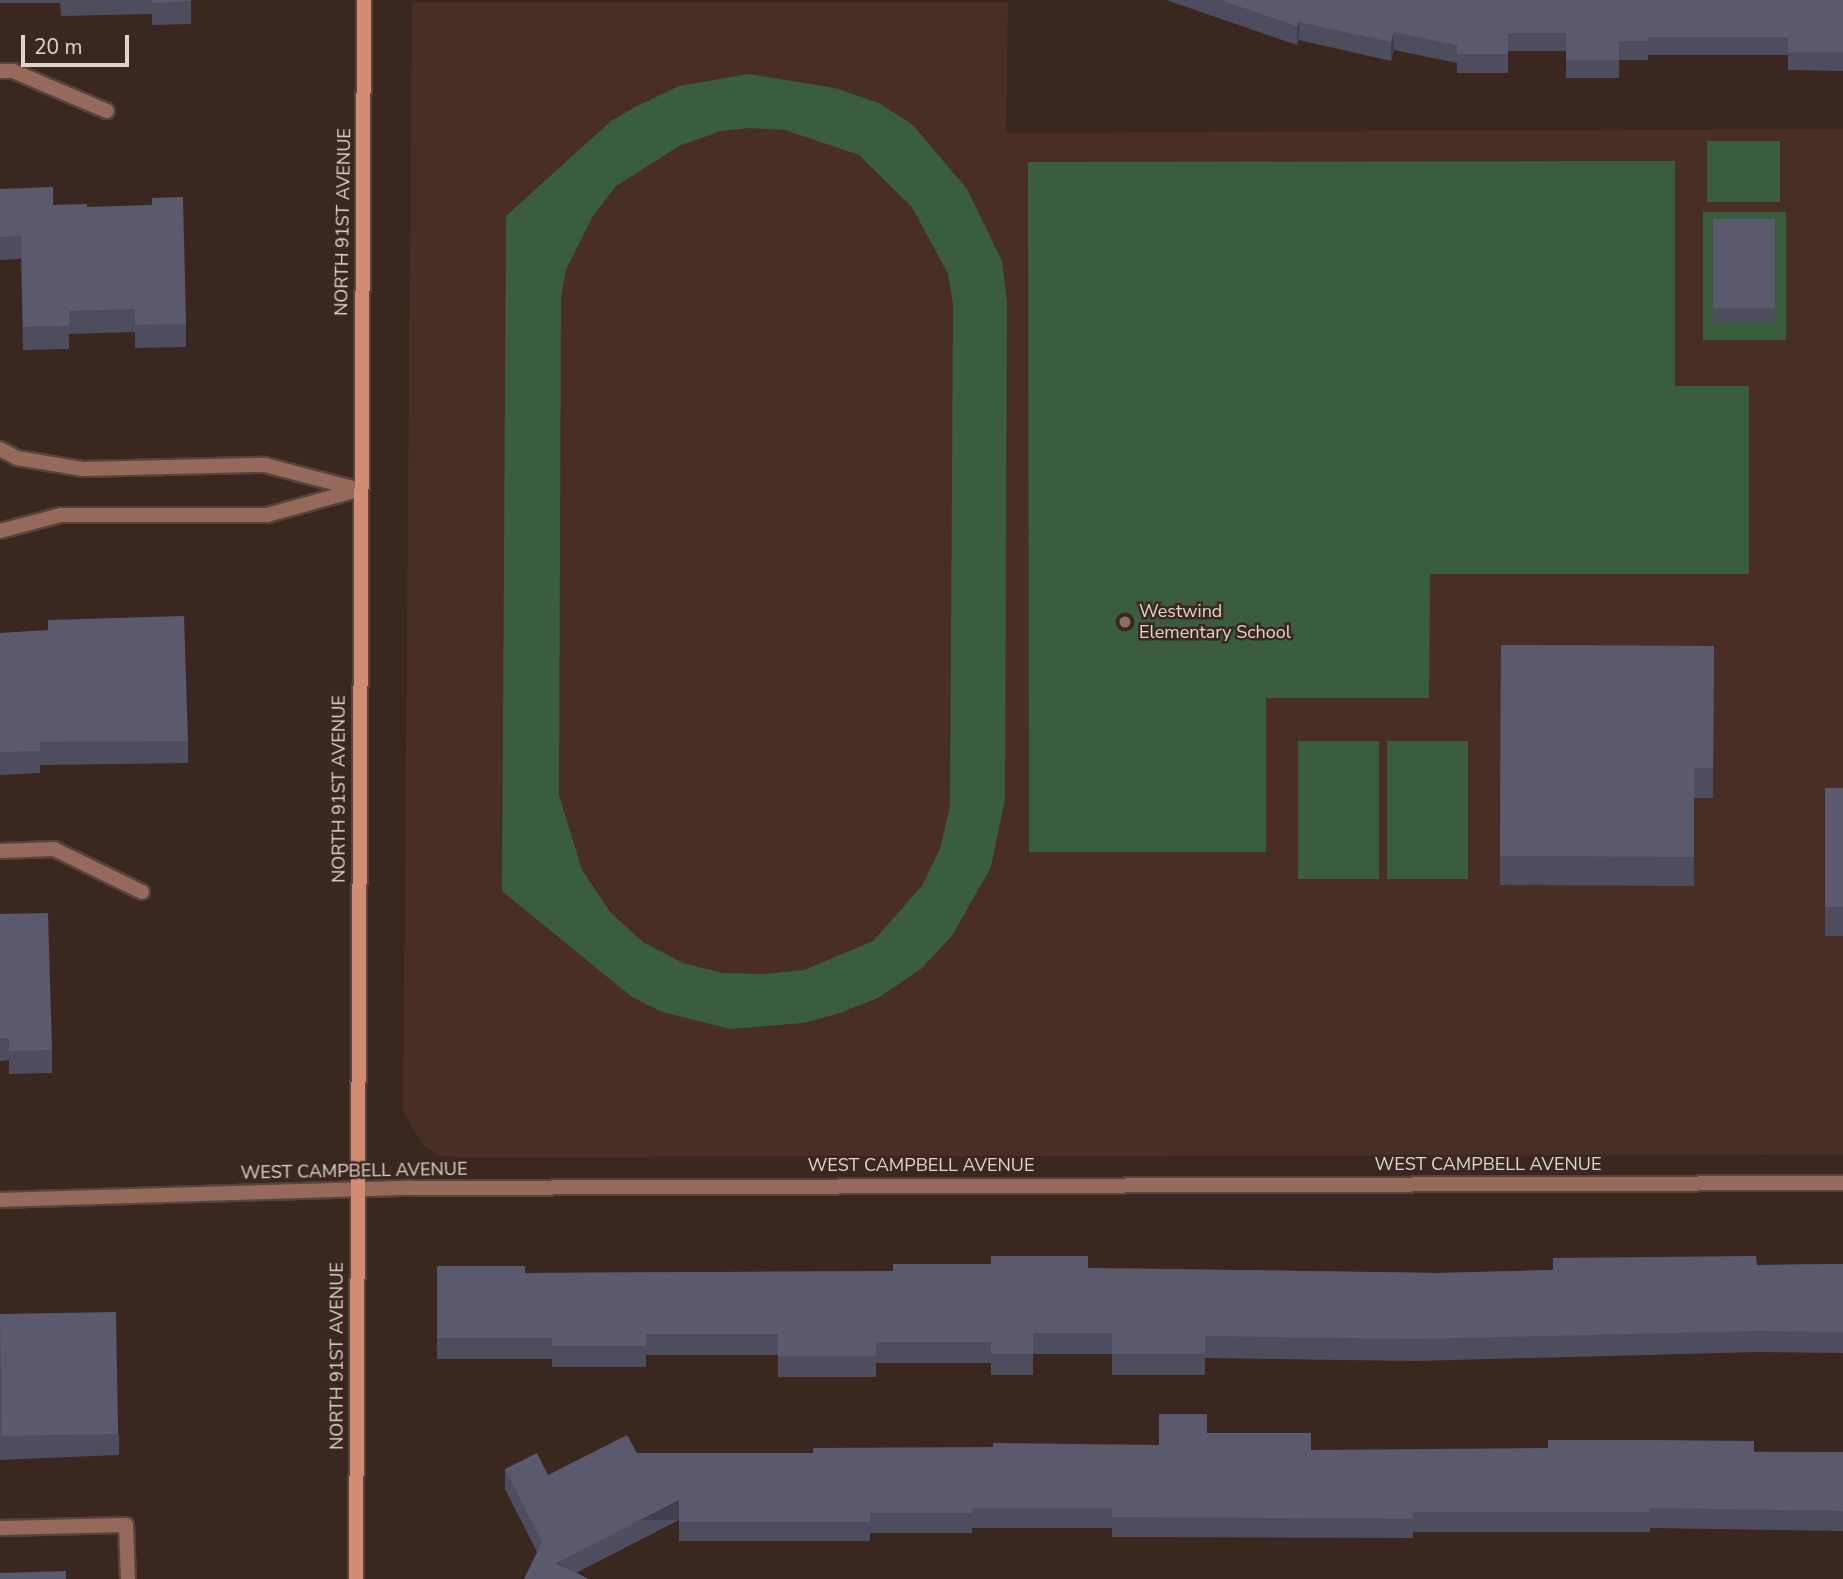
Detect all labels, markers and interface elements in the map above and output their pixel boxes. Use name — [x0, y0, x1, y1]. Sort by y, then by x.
scale bar — [24, 21, 133, 65]
text: 20 m — [34, 33, 83, 61]
street label: NORTH 91ST AVENUE — [331, 128, 355, 316]
place label: Westwind Elementary School — [1139, 601, 1291, 644]
marker: Westwind Elementary School — [1117, 614, 1133, 630]
street label: NORTH 91ST AVENUE — [328, 695, 350, 883]
street label: WEST CAMPBELL AVENUE — [1375, 1153, 1601, 1175]
street label: WEST CAMPBELL AVENUE — [808, 1154, 1034, 1176]
street label: WEST CAMPBELL AVENUE — [240, 1158, 468, 1184]
street label: NORTH 91ST AVENUE — [326, 1262, 348, 1450]

